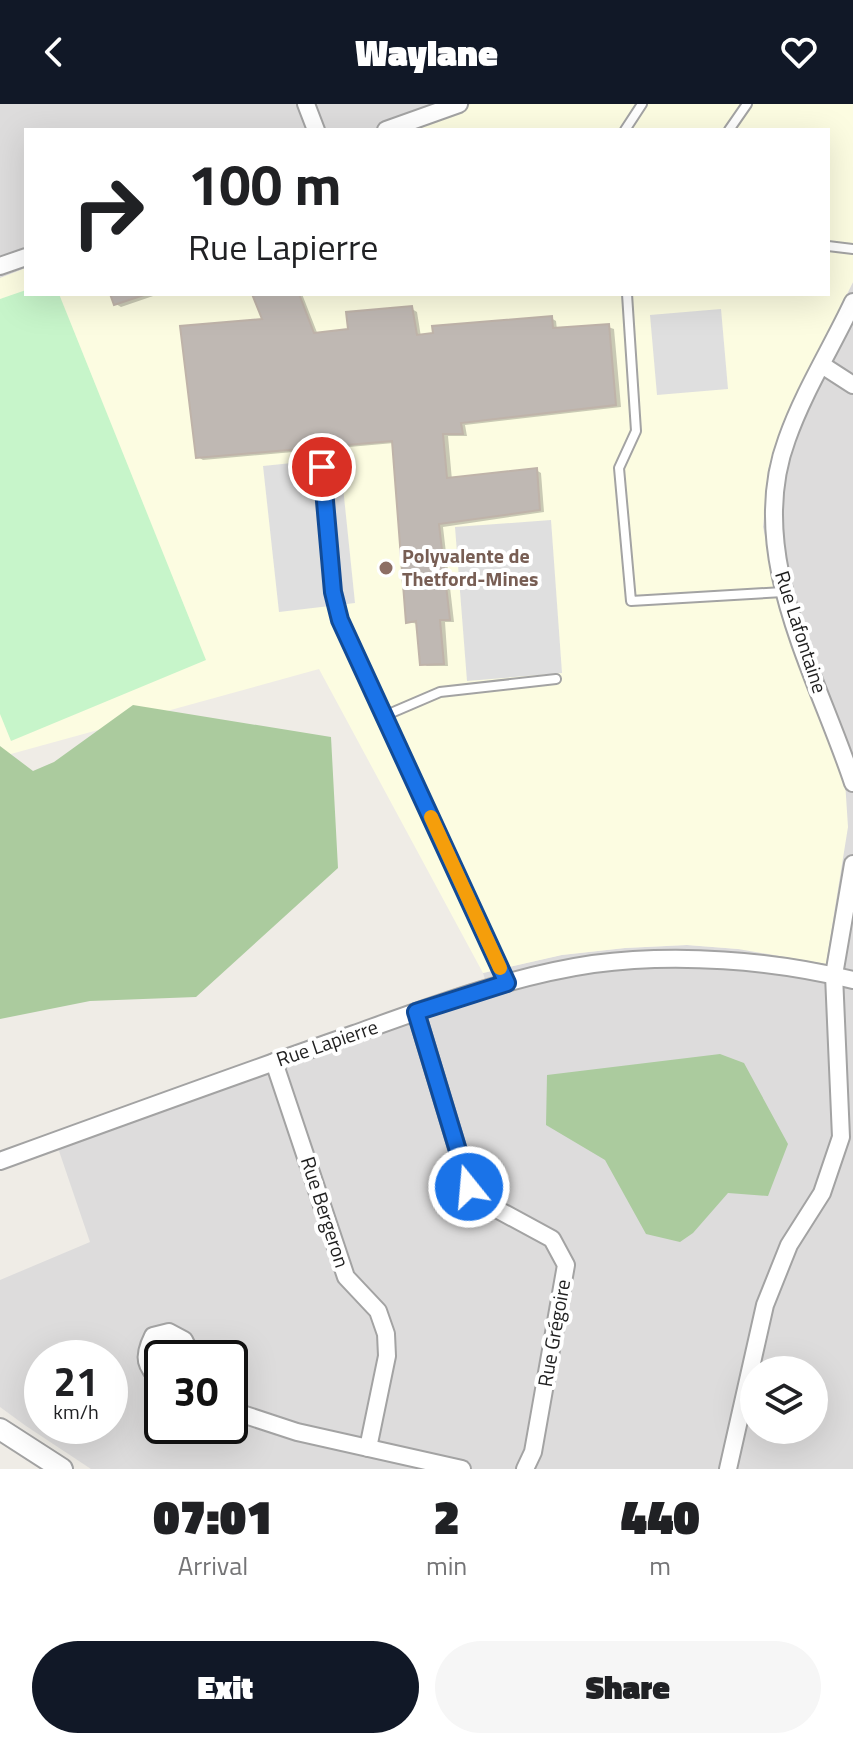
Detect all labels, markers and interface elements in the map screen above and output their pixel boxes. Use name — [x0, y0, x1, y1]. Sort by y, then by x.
text: Waylane — [355, 25, 498, 80]
icon: back — [32, 30, 76, 74]
icon: heart — [777, 30, 821, 74]
text: 100 m — [188, 142, 341, 227]
icon: right — [56, 160, 160, 264]
text: Rue Lapierre — [188, 219, 378, 274]
pin — [288, 433, 356, 501]
icon: arrive — [300, 445, 344, 489]
place label: Polyvalente de Thetford-Mines — [402, 540, 538, 594]
marker: Polyvalente de Thetford-Mines — [377, 559, 395, 577]
street label: Rue Lafontaine — [767, 567, 836, 697]
street label: Rue Lapierre — [272, 1011, 382, 1074]
position arrow — [427, 1145, 511, 1229]
street label: Rue Bergeron — [293, 1152, 358, 1271]
street label: Rue Grégoire — [529, 1277, 578, 1389]
speed limit sign: 30 — [144, 1340, 248, 1444]
text: 21 — [54, 1351, 98, 1412]
map controls — [740, 1356, 828, 1444]
button: layers — [740, 1356, 828, 1444]
text: km/h — [53, 1396, 99, 1427]
text: 07:01 — [153, 1480, 273, 1553]
text: 2 — [433, 1480, 460, 1553]
text: 440 — [621, 1480, 700, 1553]
text: Arrival — [178, 1546, 248, 1585]
text: min — [426, 1546, 467, 1585]
text: m — [649, 1546, 671, 1585]
button: Exit — [32, 1641, 419, 1733]
button: Share — [435, 1641, 821, 1733]

